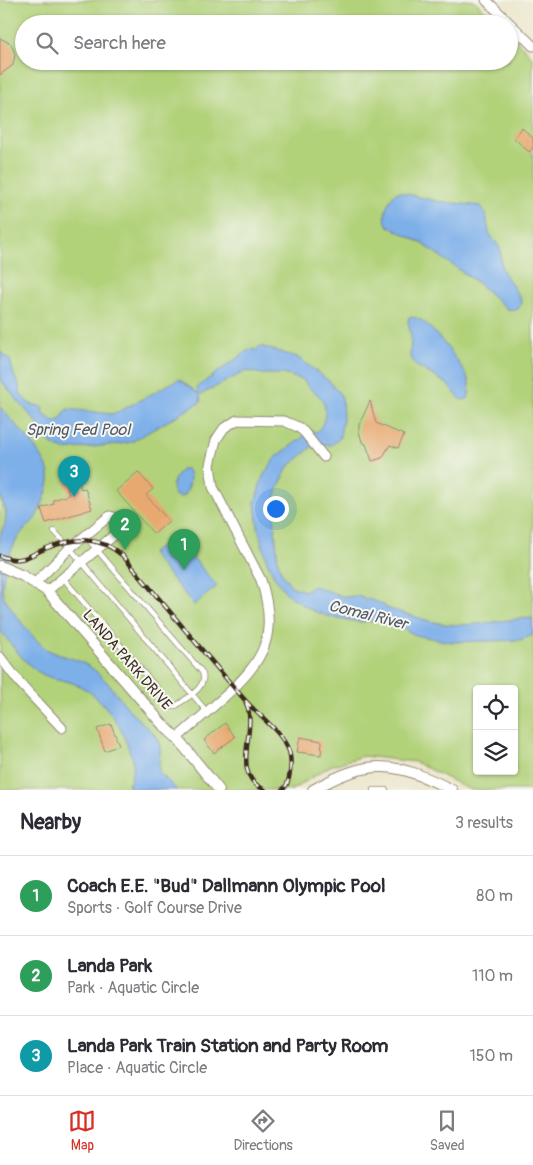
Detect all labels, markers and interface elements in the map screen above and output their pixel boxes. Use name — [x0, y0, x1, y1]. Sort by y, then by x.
search box — [15, 15, 518, 70]
icon: search — [33, 29, 61, 57]
text: Search here — [73, 31, 166, 55]
water label: Spring Fed Pool — [26, 420, 132, 440]
pin: 3 — [58, 456, 90, 497]
your location — [263, 496, 289, 522]
pin: 2 — [109, 509, 141, 550]
pin: 1 — [168, 529, 200, 570]
water label: Comal River — [327, 596, 412, 635]
street label: LANDA PARK DRIVE — [78, 606, 176, 714]
map controls — [473, 685, 518, 775]
button: locate — [473, 685, 518, 730]
button: layers — [473, 730, 518, 775]
text: Nearby — [20, 809, 81, 836]
text: 3 results — [455, 813, 513, 833]
text: Coach E.E. "Bud" Dallmann Olympic Pool — [67, 874, 386, 898]
text: 1 — [33, 886, 39, 906]
text: 80 m — [476, 886, 513, 906]
text: Sports · Golf Course Drive — [67, 898, 242, 918]
text: Landa Park — [67, 954, 152, 978]
text: 2 — [32, 966, 40, 986]
text: 110 m — [472, 966, 513, 986]
text: Park · Aquatic Circle — [67, 978, 199, 998]
text: Landa Park Train Station and Party Room — [67, 1034, 388, 1058]
text: 3 — [32, 1046, 40, 1066]
text: 150 m — [469, 1046, 513, 1066]
text: Place · Aquatic Circle — [67, 1058, 207, 1078]
tab: Map — [68, 1107, 96, 1154]
tab: Directions — [233, 1107, 293, 1154]
tab: Saved — [430, 1107, 465, 1154]

